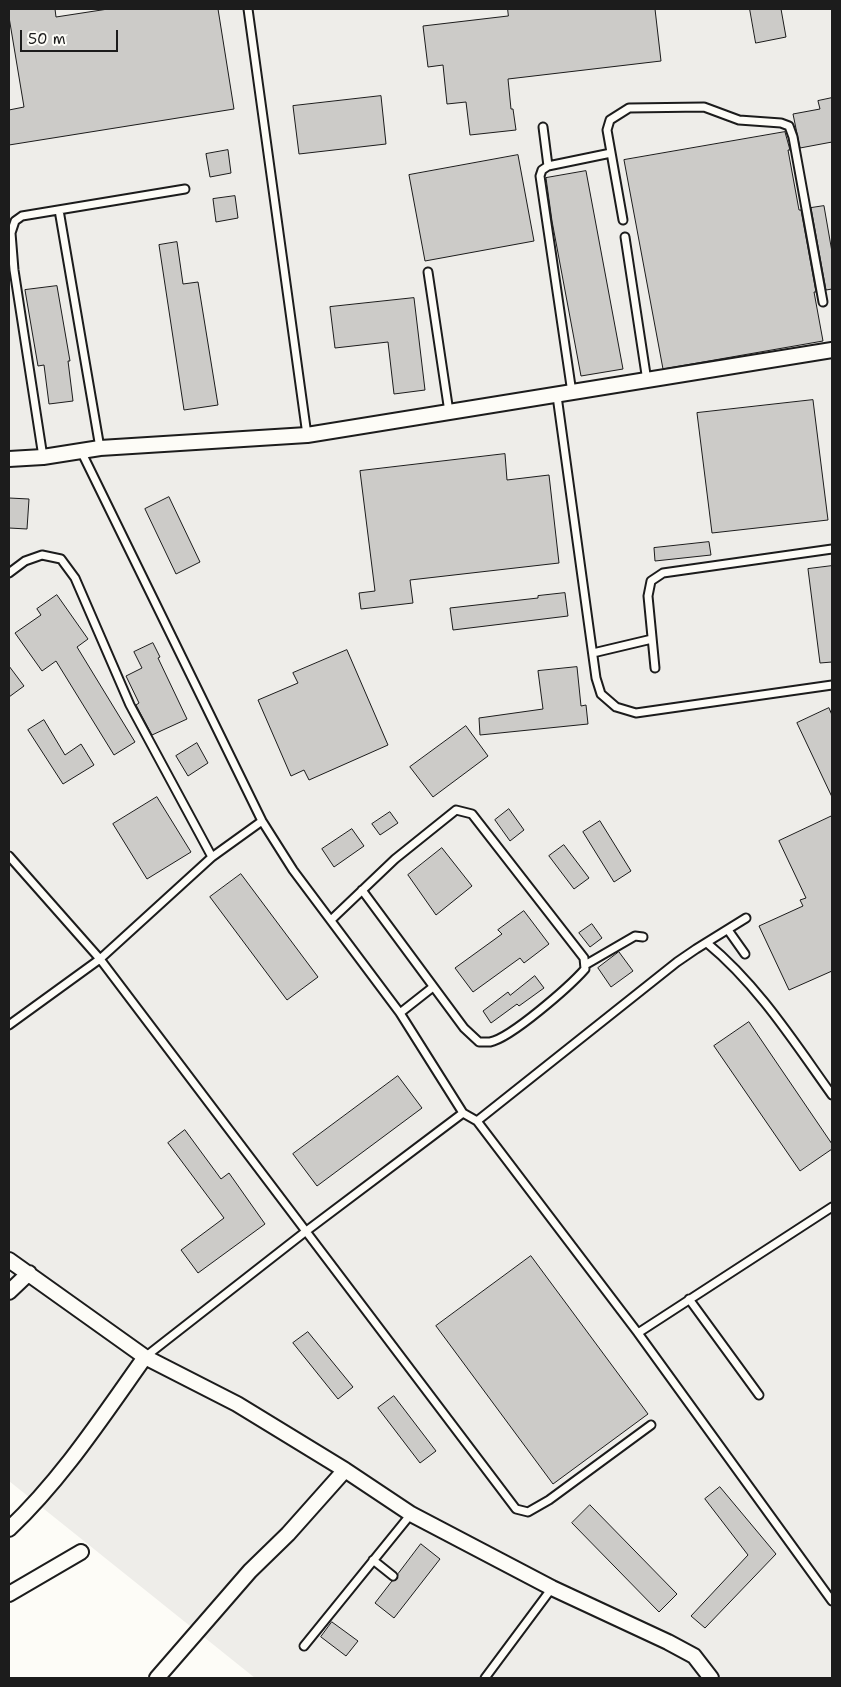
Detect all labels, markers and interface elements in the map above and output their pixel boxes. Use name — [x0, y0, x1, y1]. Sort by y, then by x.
scale bar — [22, 20, 120, 52]
text: 50 m — [28, 29, 66, 49]

